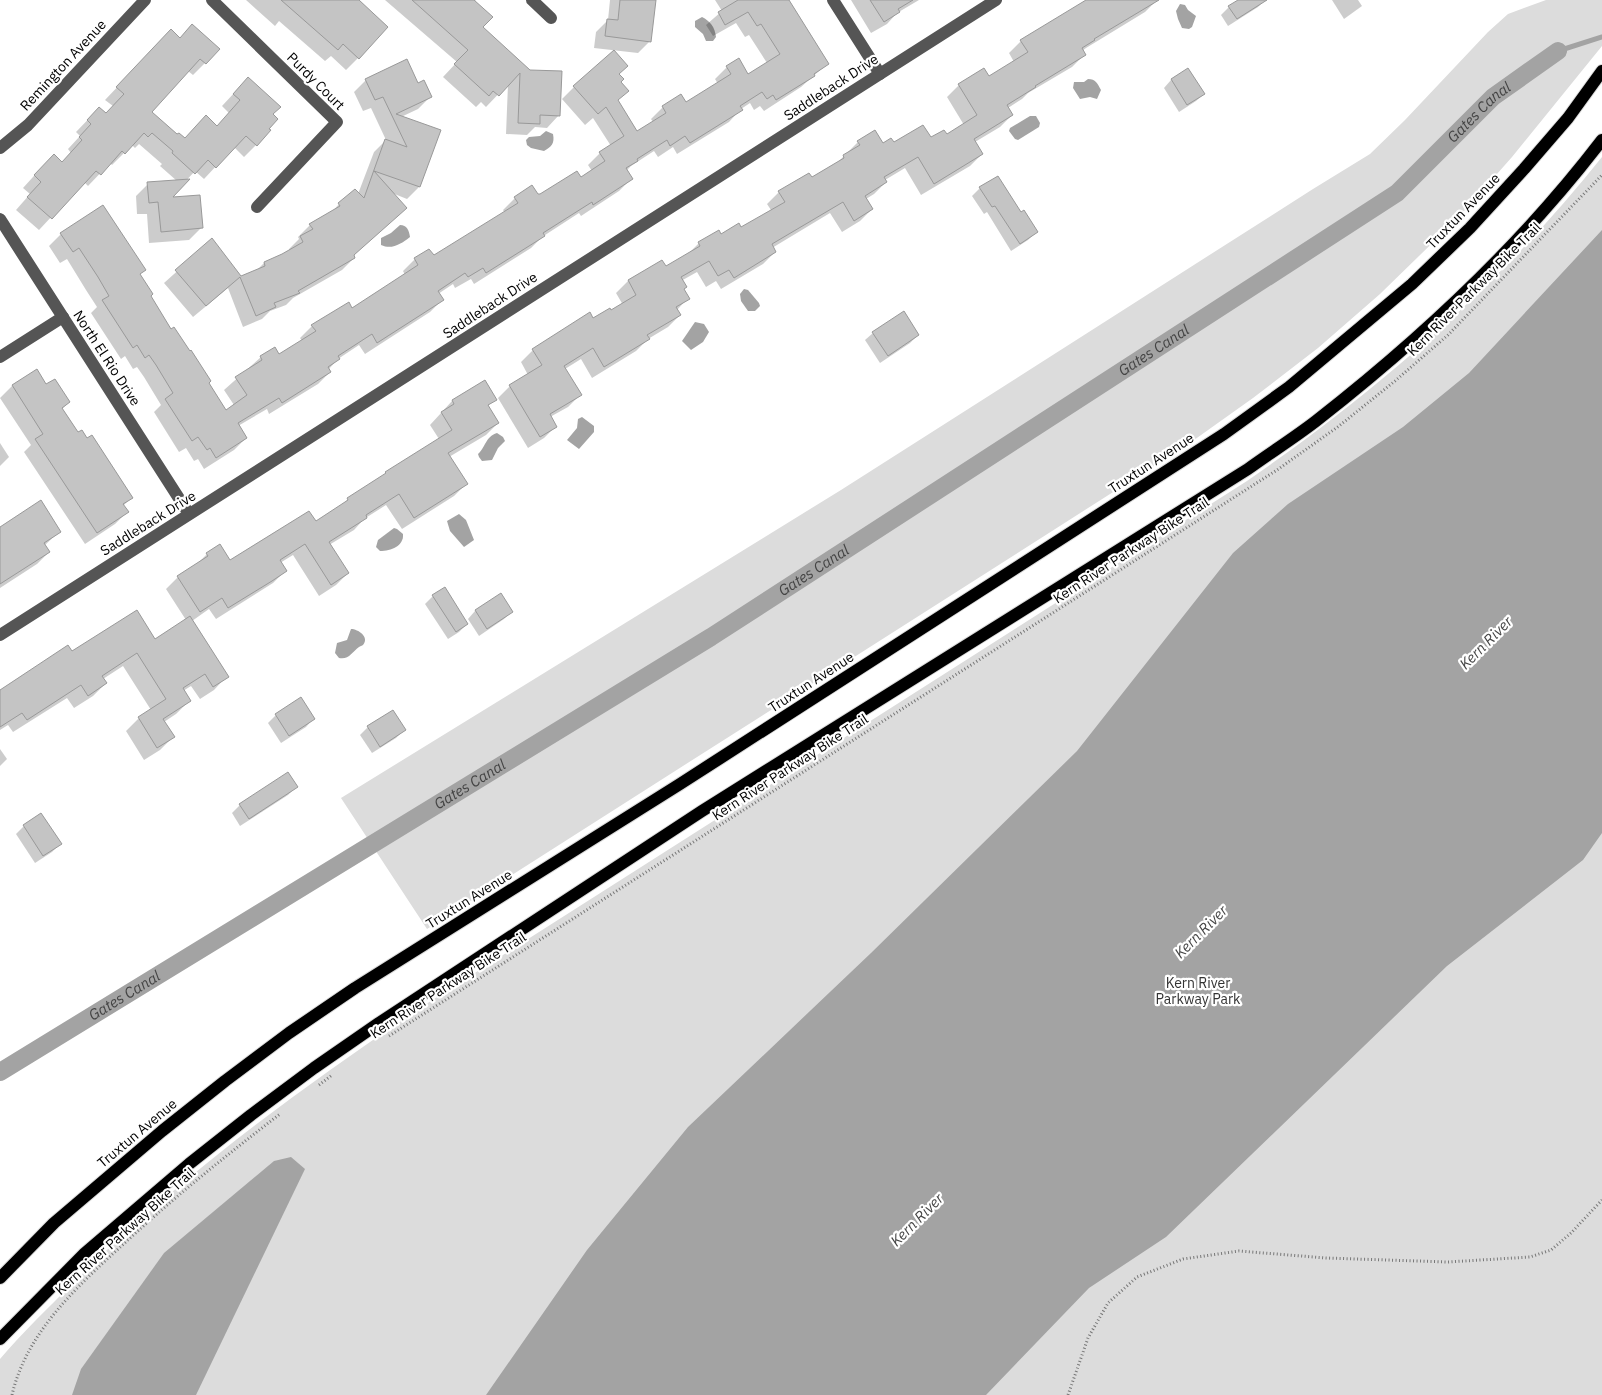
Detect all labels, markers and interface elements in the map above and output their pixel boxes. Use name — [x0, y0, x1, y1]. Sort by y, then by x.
street label: Remington Avenue — [16, 15, 110, 114]
street label: Purdy Court — [283, 48, 349, 114]
street label: Saddleback Drive — [780, 50, 882, 124]
water label: Gates Canal — [1443, 77, 1514, 146]
street label: Truxtun Avenue — [1422, 169, 1504, 253]
street label: Kern River Parkway Bike Trail — [1403, 218, 1545, 360]
street label: Saddleback Drive — [439, 268, 541, 342]
street label: North El Rio Drive — [69, 307, 145, 409]
water label: Gates Canal — [1115, 320, 1193, 380]
street label: Truxtun Avenue — [1105, 428, 1197, 497]
street label: Saddleback Drive — [97, 486, 199, 560]
street label: Kern River Parkway Bike Trail — [1050, 493, 1213, 607]
water label: Gates Canal — [775, 540, 853, 600]
water label: Kern River — [1455, 612, 1517, 673]
street label: Truxtun Avenue — [765, 647, 857, 716]
street label: Kern River Parkway Bike Trail — [709, 710, 872, 824]
water label: Gates Canal — [430, 755, 509, 813]
street label: Truxtun Avenue — [422, 865, 516, 933]
water label: Kern River — [1170, 901, 1232, 962]
street label: Kern River Parkway Bike Trail — [367, 928, 530, 1042]
water label: Gates Canal — [85, 966, 164, 1024]
park label: Kern River Parkway Park — [1156, 974, 1241, 1008]
street label: Truxtun Avenue — [94, 1094, 181, 1172]
street label: Kern River Parkway Bike Trail — [51, 1163, 199, 1299]
water label: Kern River — [886, 1189, 948, 1250]

